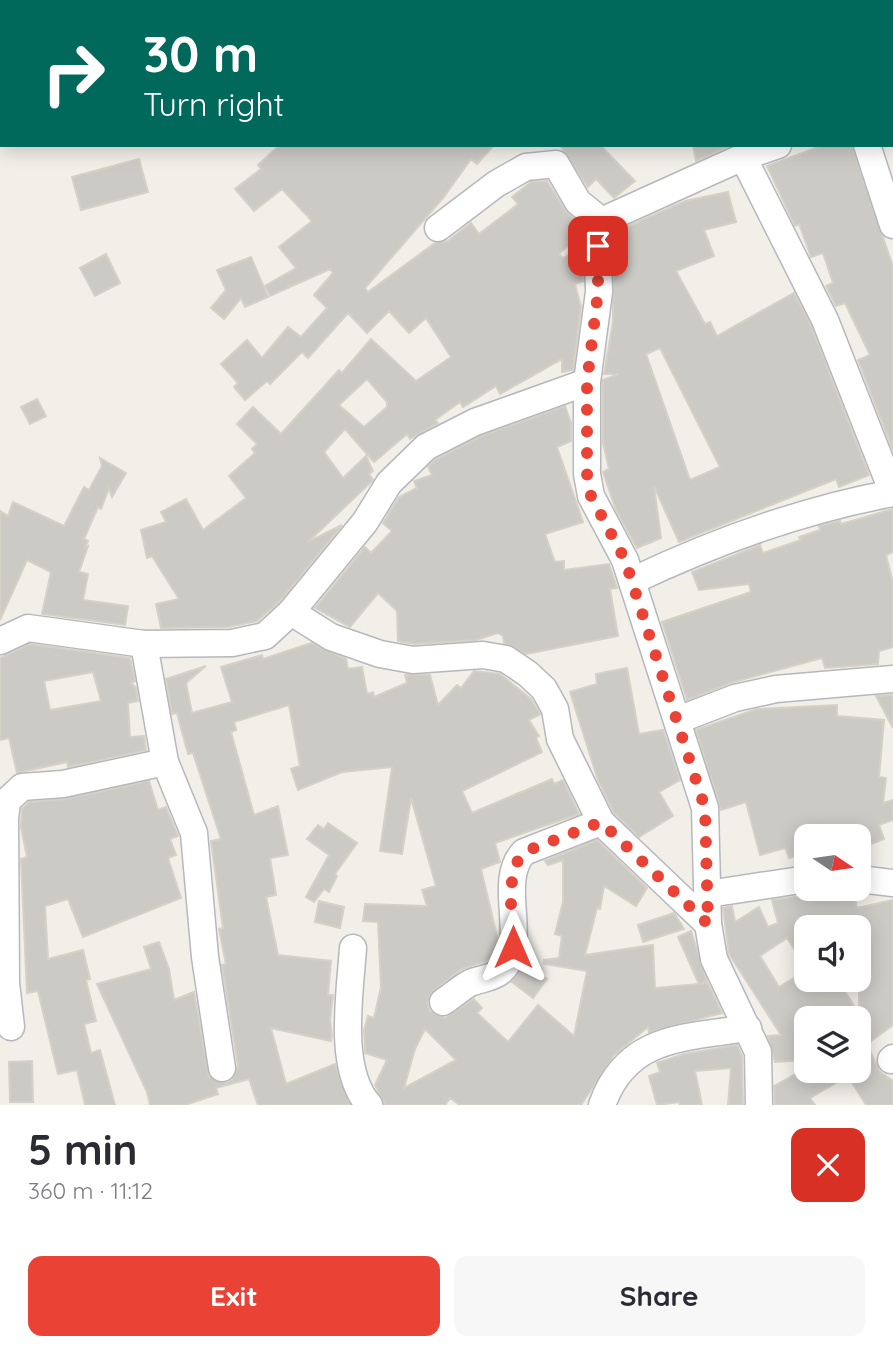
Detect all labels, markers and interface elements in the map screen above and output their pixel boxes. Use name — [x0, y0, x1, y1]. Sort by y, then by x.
text: 30 m — [143, 23, 258, 84]
icon: right — [28, 28, 119, 119]
text: Turn right — [143, 84, 284, 124]
pin — [568, 216, 628, 276]
icon: arrive — [579, 227, 617, 265]
north arrow — [794, 824, 872, 901]
map controls — [794, 824, 871, 1083]
position arrow — [476, 910, 550, 984]
button: sound — [794, 915, 871, 992]
button: layers — [794, 1006, 871, 1083]
text: 5 min — [28, 1123, 138, 1176]
button: close — [791, 1128, 865, 1202]
text: 360 m · 11:12 — [28, 1176, 153, 1205]
button: Exit — [28, 1256, 440, 1336]
button: Share — [454, 1256, 865, 1336]

